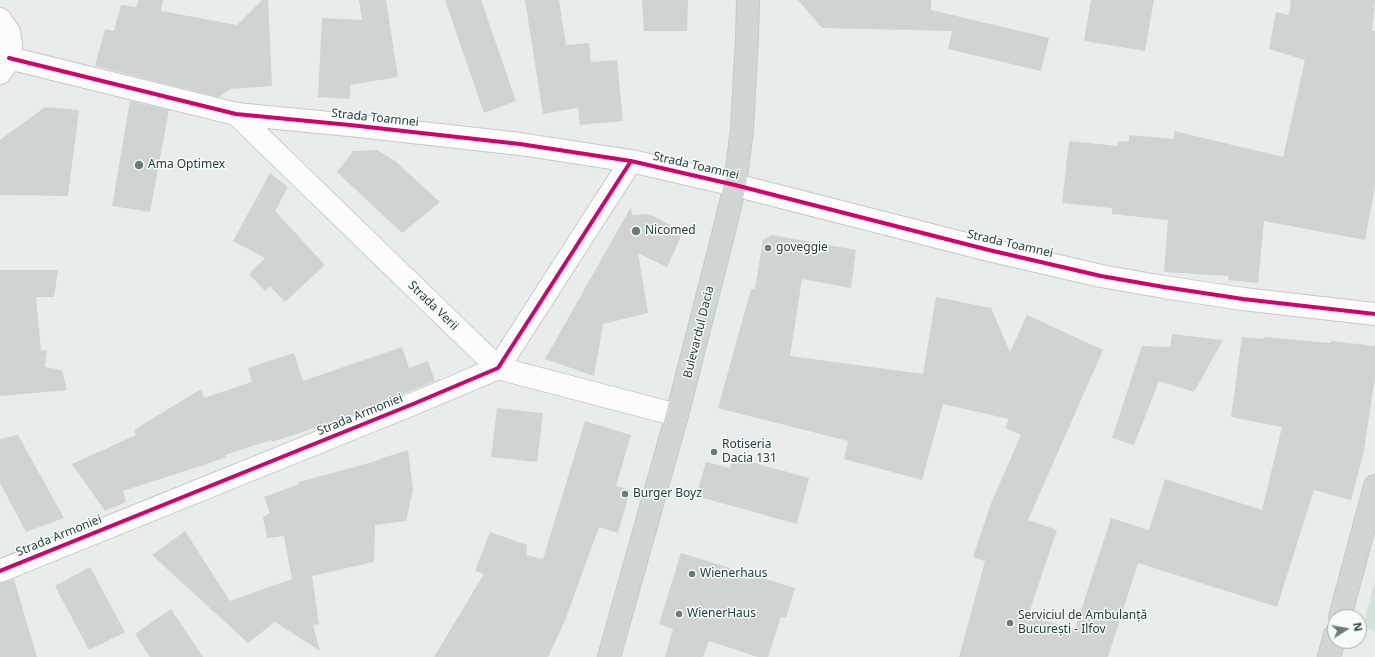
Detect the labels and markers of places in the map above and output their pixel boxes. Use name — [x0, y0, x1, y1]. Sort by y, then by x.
place label: Ama Optimex — [148, 158, 225, 172]
marker: Ama Optimex — [133, 159, 145, 171]
place label: Nicomed — [645, 224, 696, 238]
marker: Nicomed — [630, 225, 642, 237]
place label: goveggie — [776, 241, 828, 255]
marker: goveggie — [763, 243, 773, 253]
place label: Rotiseria Dacia 131 — [722, 438, 777, 466]
marker: Rotiseria Dacia 131 — [709, 447, 719, 457]
place label: Burger Boyz — [633, 487, 702, 501]
marker: Burger Boyz — [620, 489, 630, 499]
place label: Wienerhaus — [700, 567, 767, 581]
marker: Wienerhaus — [687, 569, 697, 579]
place label: WienerHaus — [687, 607, 756, 621]
marker: WienerHaus — [674, 609, 684, 619]
place label: Serviciul de Ambulanță București - Ilfov — [1018, 609, 1147, 637]
marker: Serviciul de Ambulanță București - Ilfov — [1005, 618, 1015, 628]

